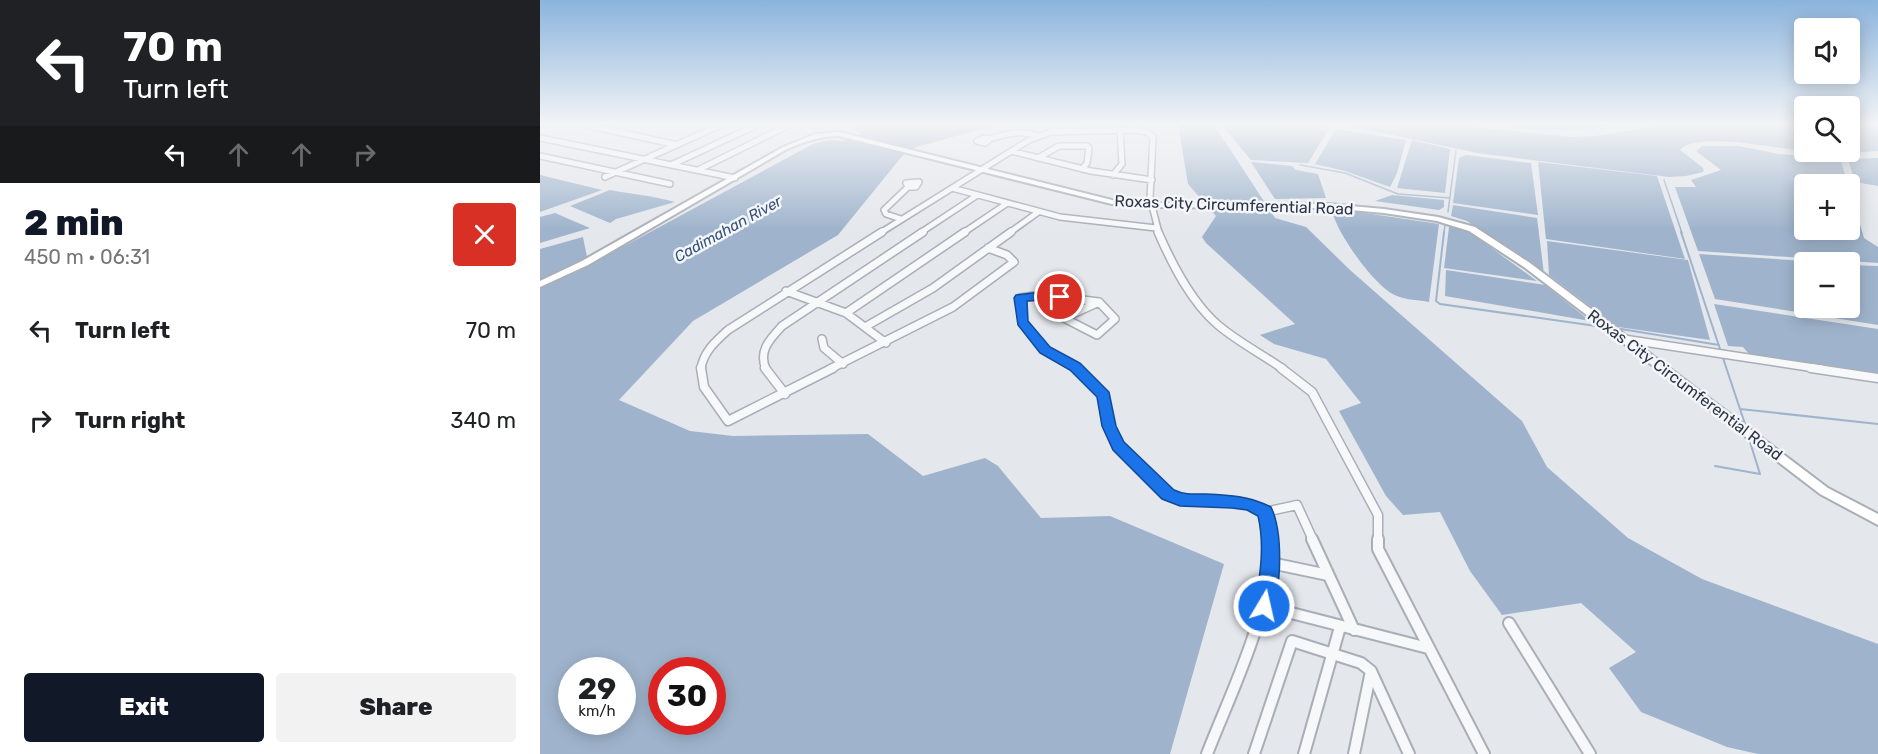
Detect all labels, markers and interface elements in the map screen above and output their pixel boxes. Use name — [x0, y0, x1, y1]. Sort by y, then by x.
map controls — [1794, 18, 1860, 318]
button: sound — [1794, 18, 1860, 84]
text: 70 m — [123, 22, 223, 72]
icon: left — [24, 24, 102, 102]
text: Turn left — [123, 73, 228, 105]
button: search — [1794, 96, 1860, 162]
icon: left — [159, 138, 192, 171]
icon: ahead — [222, 138, 255, 171]
icon: ahead — [285, 138, 318, 171]
icon: right — [348, 138, 381, 171]
button: + — [1794, 174, 1860, 240]
water label: Cadimahan River — [671, 191, 786, 266]
street label: Roxas City Circumferential Road — [1114, 191, 1354, 219]
text: 2 min — [24, 201, 124, 244]
button: close — [453, 203, 516, 266]
text: 450 m · 06:31 — [24, 245, 150, 269]
button: − — [1794, 252, 1860, 318]
pin — [1034, 271, 1085, 322]
icon: arrive — [1043, 280, 1076, 313]
street label: Roxas City Circumferential Road — [1584, 305, 1786, 465]
icon: left — [24, 314, 57, 347]
text: Turn left — [75, 317, 170, 344]
text: 70 m — [466, 317, 516, 344]
icon: right — [24, 404, 57, 437]
text: Turn right — [75, 407, 185, 434]
text: 340 m — [450, 407, 516, 434]
position arrow — [1232, 574, 1296, 638]
speed limit sign: 30 — [648, 657, 726, 735]
text: 29 — [578, 671, 616, 707]
button: Exit — [24, 673, 264, 742]
button: Share — [276, 673, 516, 742]
text: km/h — [578, 702, 616, 720]

